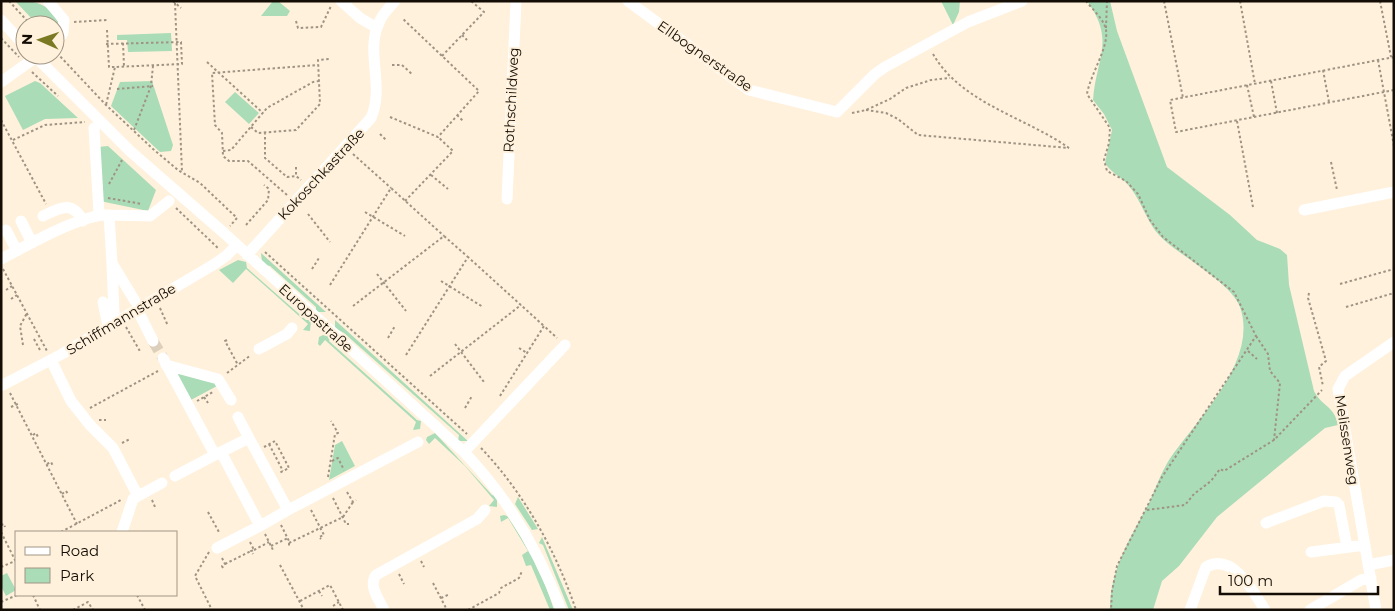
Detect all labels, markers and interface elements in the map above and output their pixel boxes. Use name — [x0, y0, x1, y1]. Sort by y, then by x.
north arrow — [15, 15, 65, 65]
street label: Ellbognerstraße — [654, 17, 756, 95]
text: N — [18, 34, 36, 46]
street label: Rothschildweg — [499, 47, 523, 153]
street label: Kokoschkastraße — [274, 124, 368, 224]
street label: Schiffmannstraße — [63, 279, 179, 359]
street label: Europastraße — [275, 280, 357, 356]
street label: Melissenweg — [1331, 394, 1363, 486]
legend — [15, 531, 178, 596]
text: Road — [60, 541, 99, 560]
scale bar — [1220, 564, 1378, 596]
text: Park — [60, 566, 94, 585]
text: 100 m — [1228, 571, 1273, 590]

